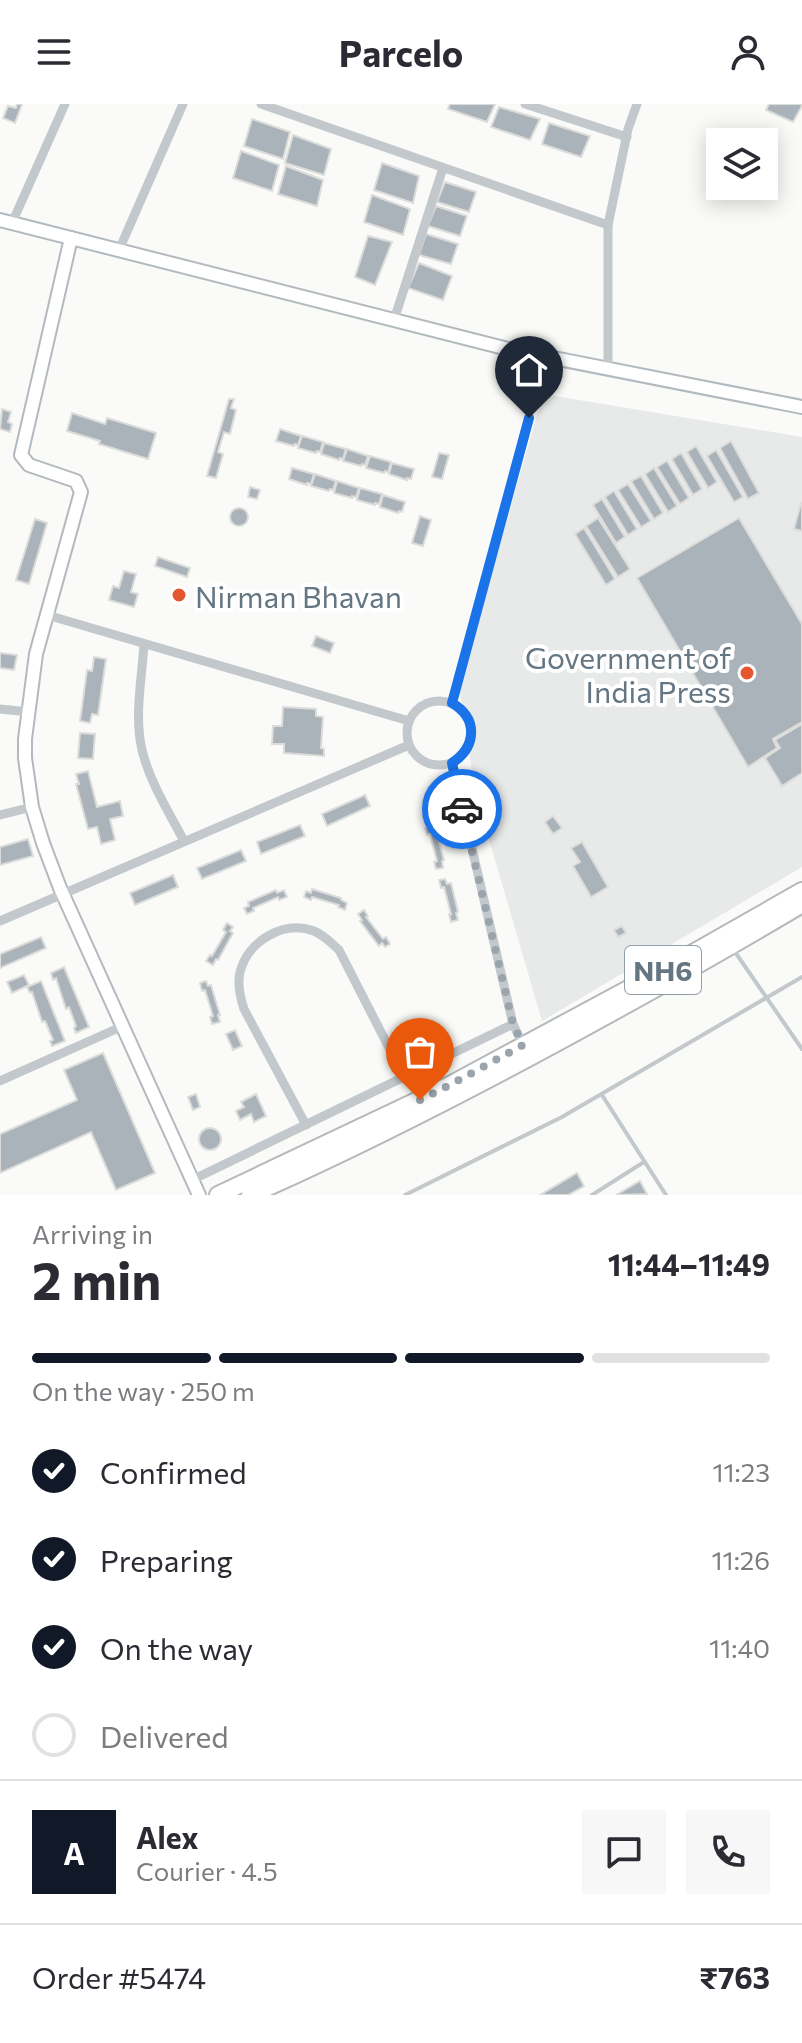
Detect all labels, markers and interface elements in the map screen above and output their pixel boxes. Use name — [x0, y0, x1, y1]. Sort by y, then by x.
icon: menu — [32, 30, 76, 74]
text: Parcelo — [339, 30, 463, 74]
icon: person — [726, 30, 770, 74]
map controls — [706, 128, 778, 200]
button: layers — [706, 128, 778, 200]
pin — [495, 336, 563, 418]
icon: home — [507, 348, 551, 392]
place label: Nirman Bhavan — [195, 577, 402, 614]
marker: Nirman Bhavan — [170, 586, 188, 604]
place label: Government of India Press — [525, 638, 731, 709]
marker: Government of India Press — [738, 664, 756, 682]
courier — [422, 769, 502, 849]
icon: car — [440, 787, 484, 831]
road number: NH6 — [625, 946, 701, 994]
pin — [386, 1018, 454, 1100]
icon: bag — [398, 1030, 442, 1074]
text: Arriving in — [32, 1218, 153, 1249]
text: 11:44–11:49 — [608, 1245, 770, 1282]
text: 2 min — [32, 1247, 161, 1311]
text: On the way · 250 m — [32, 1375, 255, 1406]
icon: check — [32, 1449, 76, 1493]
text: Confirmed — [100, 1453, 247, 1490]
text: 11:23 — [712, 1456, 770, 1487]
icon: check — [32, 1537, 76, 1581]
text: Preparing — [100, 1541, 233, 1578]
text: 11:26 — [712, 1544, 770, 1575]
icon: check — [32, 1625, 76, 1669]
text: On the way — [100, 1629, 253, 1666]
text: 11:40 — [709, 1632, 770, 1663]
text: Delivered — [100, 1717, 229, 1754]
button: chat — [582, 1810, 666, 1894]
button: phone — [686, 1810, 770, 1894]
text: Alex — [136, 1818, 199, 1855]
text: A — [63, 1834, 85, 1871]
text: Courier · 4.5 — [136, 1855, 278, 1886]
text: Order #5474 — [32, 1958, 206, 1995]
text: ₹763 — [699, 1958, 770, 1995]

